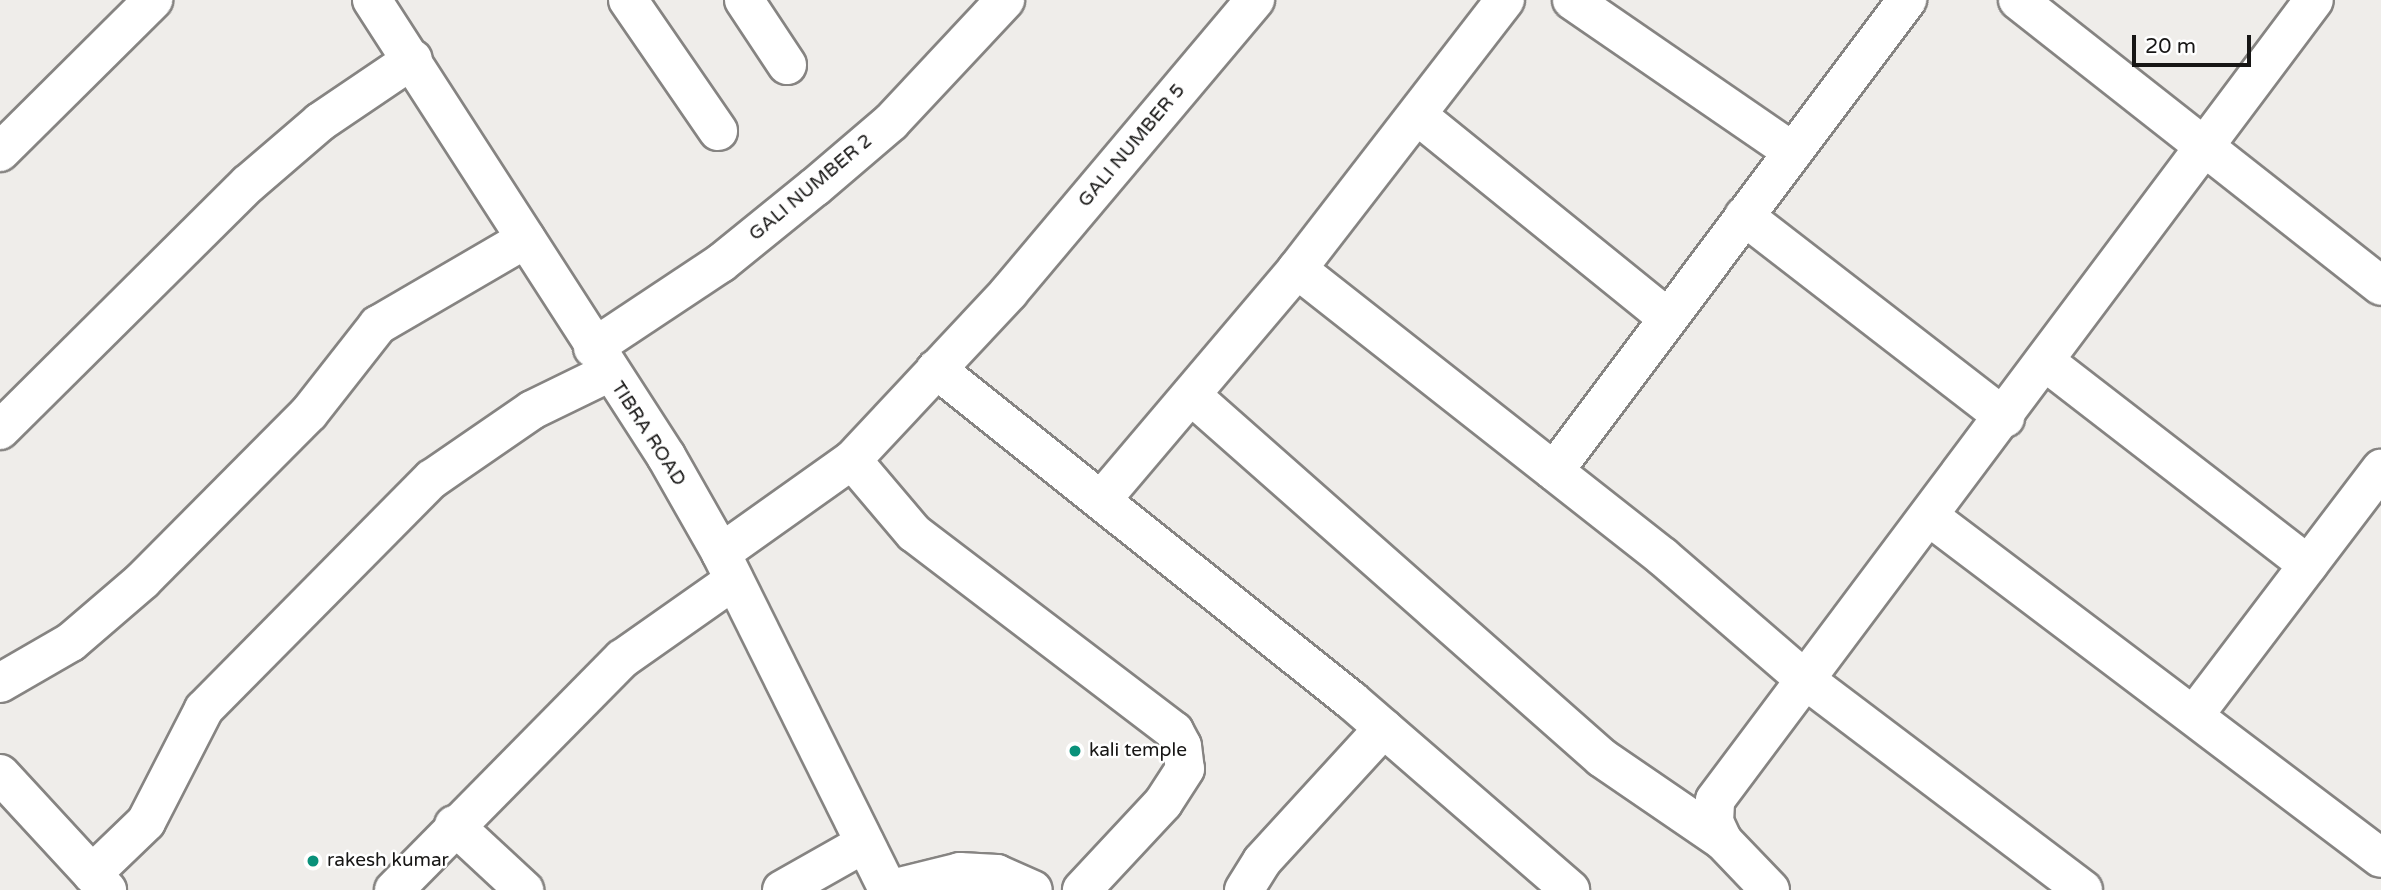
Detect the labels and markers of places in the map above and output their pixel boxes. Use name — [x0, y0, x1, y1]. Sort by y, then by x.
place label: kali temple — [1089, 740, 1187, 762]
marker: kali temple — [1067, 743, 1083, 759]
place label: rakesh kumar — [327, 850, 449, 872]
marker: rakesh kumar — [305, 853, 321, 869]

